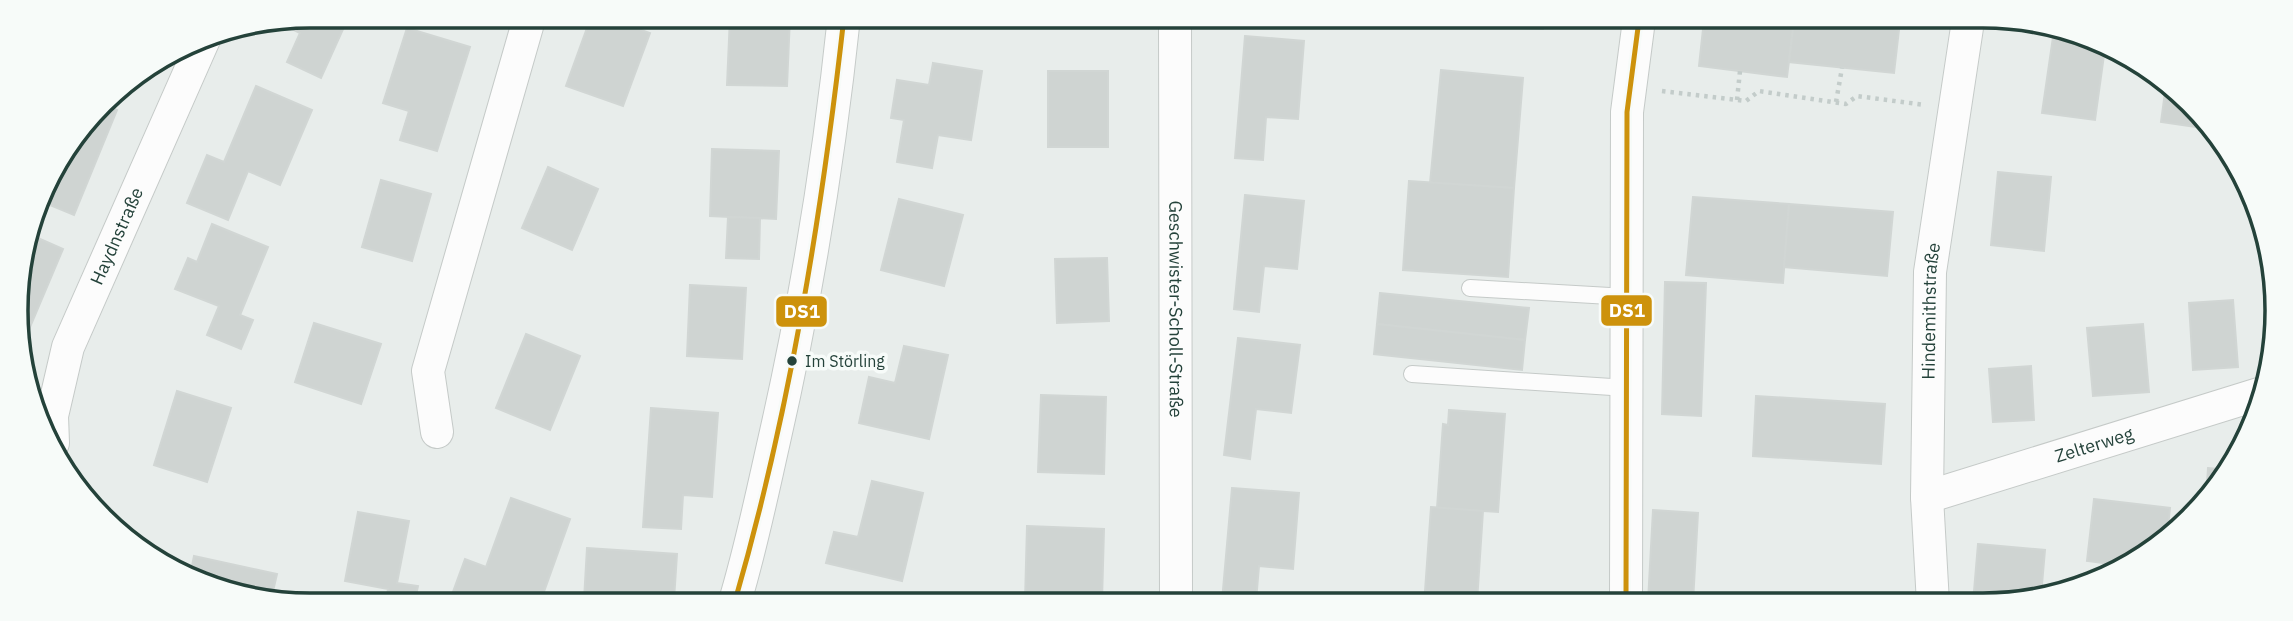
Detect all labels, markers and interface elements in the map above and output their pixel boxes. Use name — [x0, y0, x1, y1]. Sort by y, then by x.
street label: Haydnstraße — [85, 183, 148, 288]
street label: Geschwister-Scholl-Straße — [1164, 200, 1188, 418]
street label: Hindemithstraße — [1917, 241, 1945, 380]
line badge: DS1 — [1600, 294, 1653, 327]
line badge: DS1 — [775, 295, 828, 328]
text: DS1 — [1609, 298, 1646, 322]
text: DS1 — [784, 299, 821, 323]
place label: Im Störling — [805, 351, 885, 371]
marker: Im Störling — [785, 354, 799, 368]
street label: Zelterweg — [2052, 421, 2137, 468]

